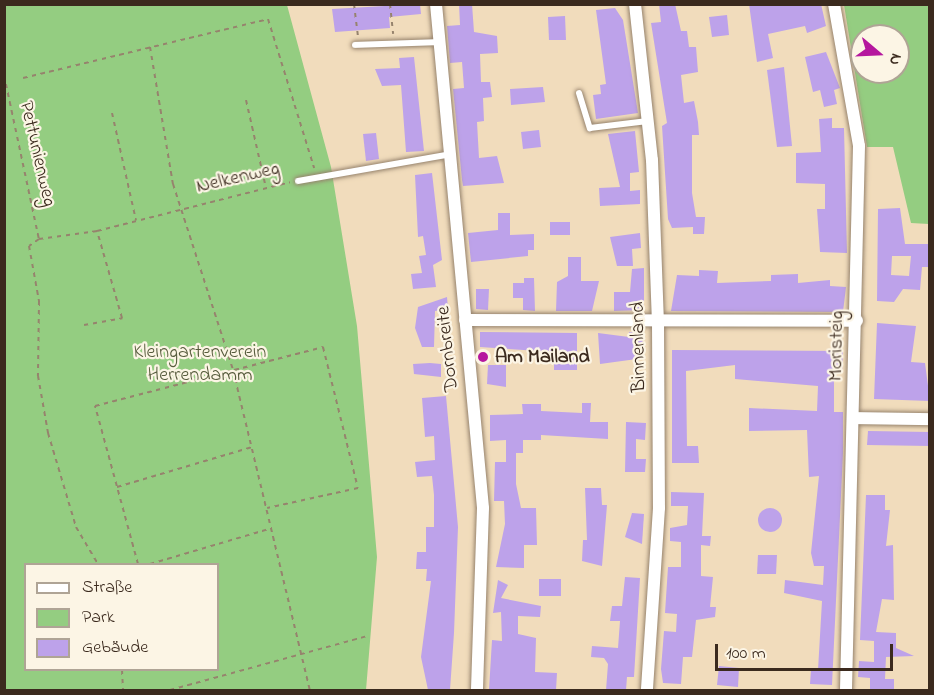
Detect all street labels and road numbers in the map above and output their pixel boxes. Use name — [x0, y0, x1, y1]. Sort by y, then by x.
street label: Pettunienweg — [13, 99, 61, 209]
street label: Nelkenweg — [194, 157, 282, 199]
street label: Binnenland — [626, 301, 652, 393]
street label: Dornbreite — [432, 305, 464, 393]
street label: Moristeig — [824, 310, 850, 382]

